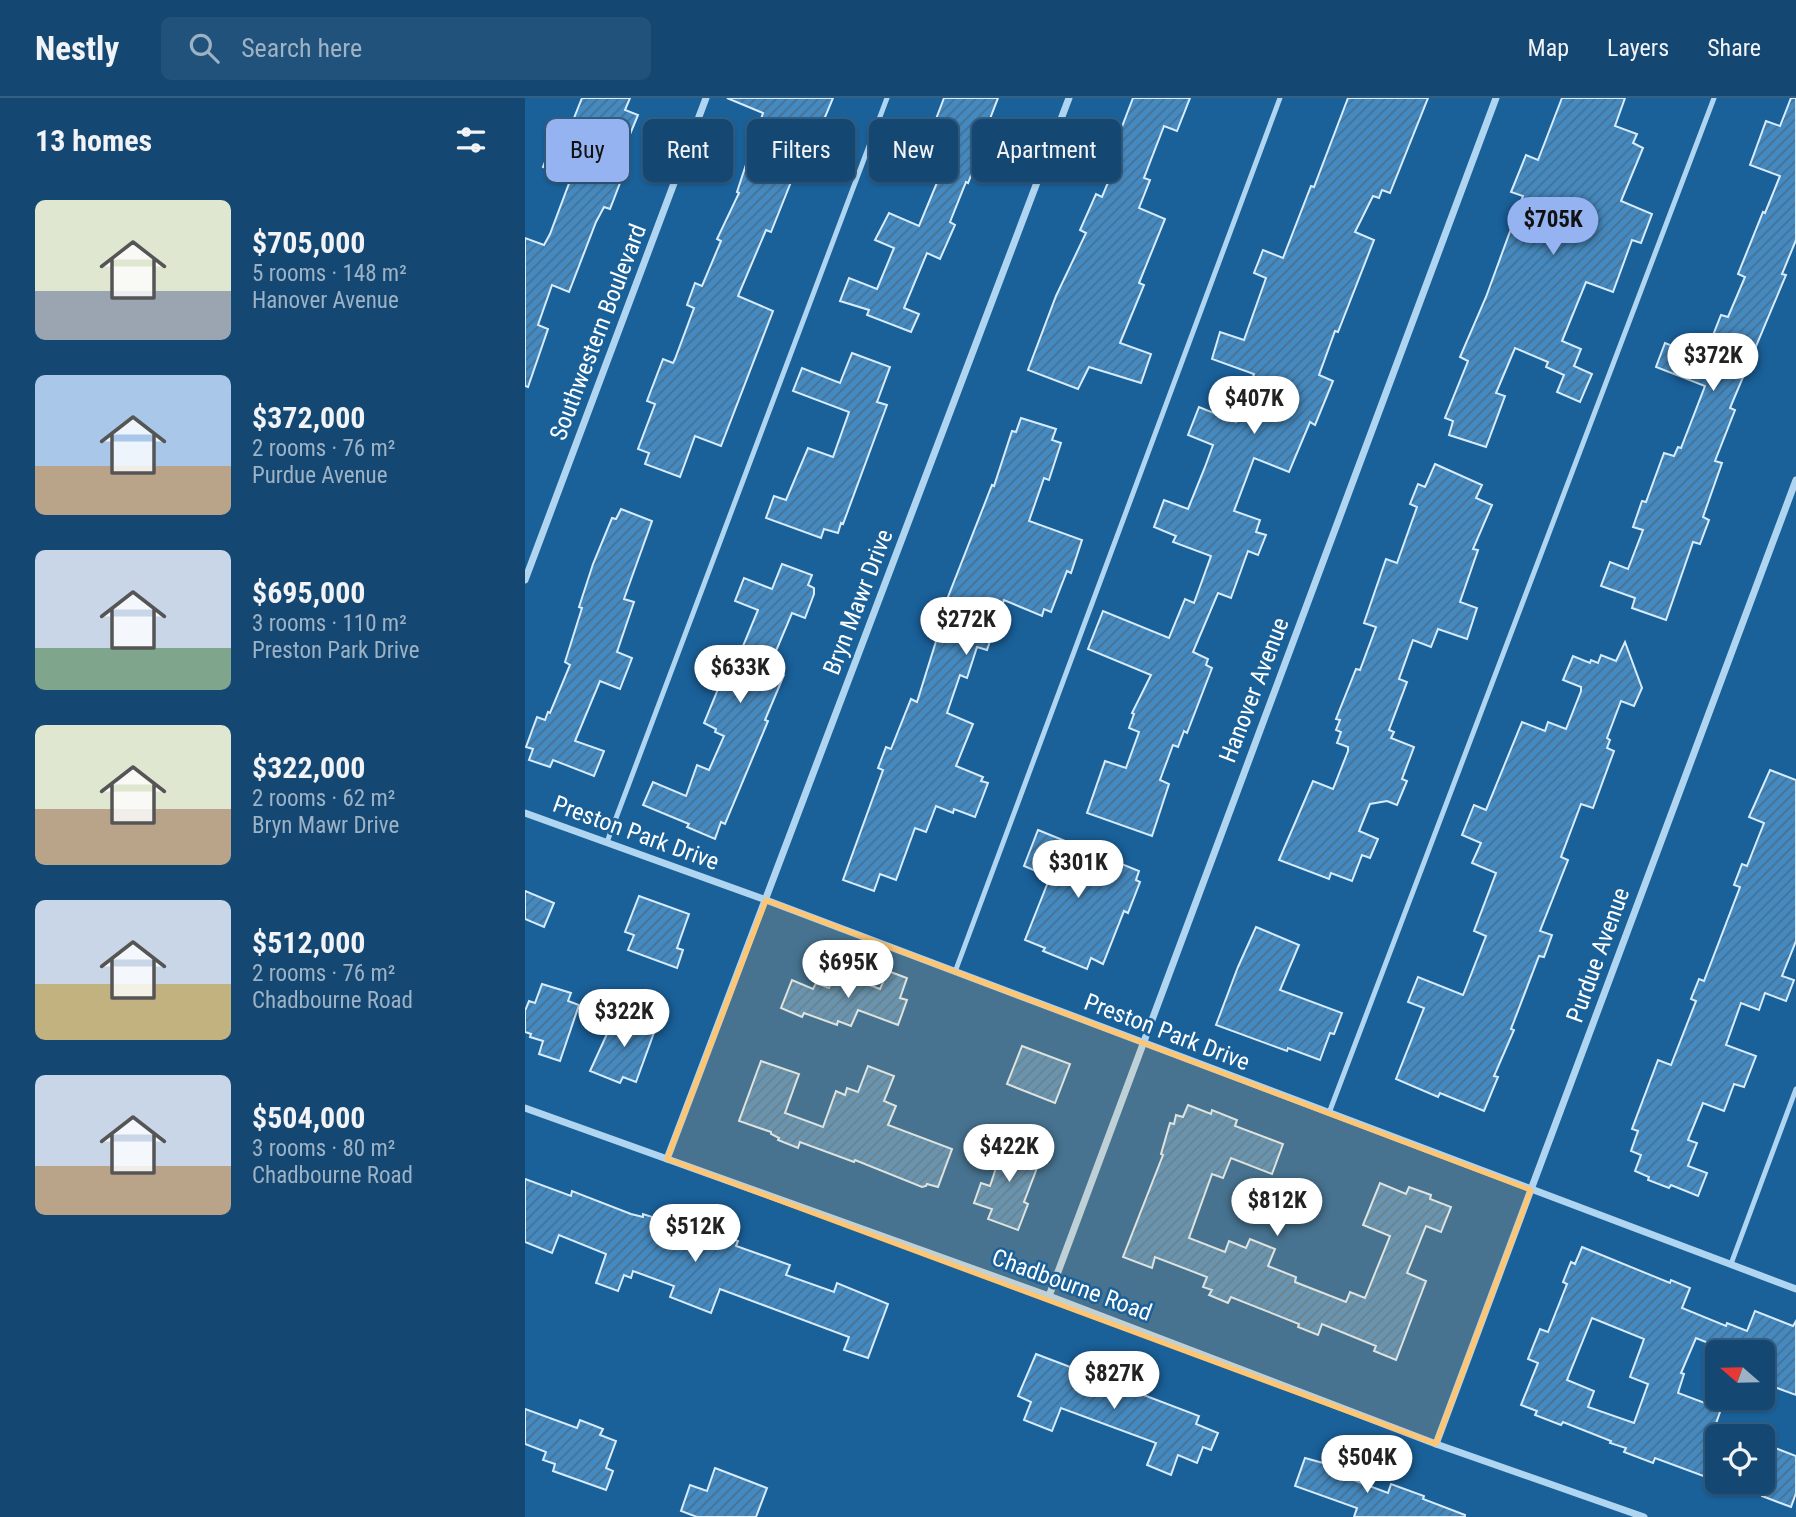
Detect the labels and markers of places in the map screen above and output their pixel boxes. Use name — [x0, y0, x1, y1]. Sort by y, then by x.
pin: $705K — [1504, 198, 1602, 257]
pin: $372K — [1664, 334, 1762, 393]
pin: $407K — [1205, 376, 1303, 436]
pin: $272K — [917, 598, 1015, 657]
pin: $633K — [691, 646, 789, 705]
pin: $301K — [1029, 840, 1127, 900]
pin: $695K — [799, 940, 897, 1000]
pin: $322K — [575, 990, 673, 1049]
pin: $422K — [960, 1124, 1058, 1184]
pin: $812K — [1228, 1178, 1326, 1238]
pin: $512K — [646, 1204, 744, 1264]
pin: $827K — [1065, 1352, 1163, 1411]
pin: $504K — [1318, 1436, 1416, 1495]

